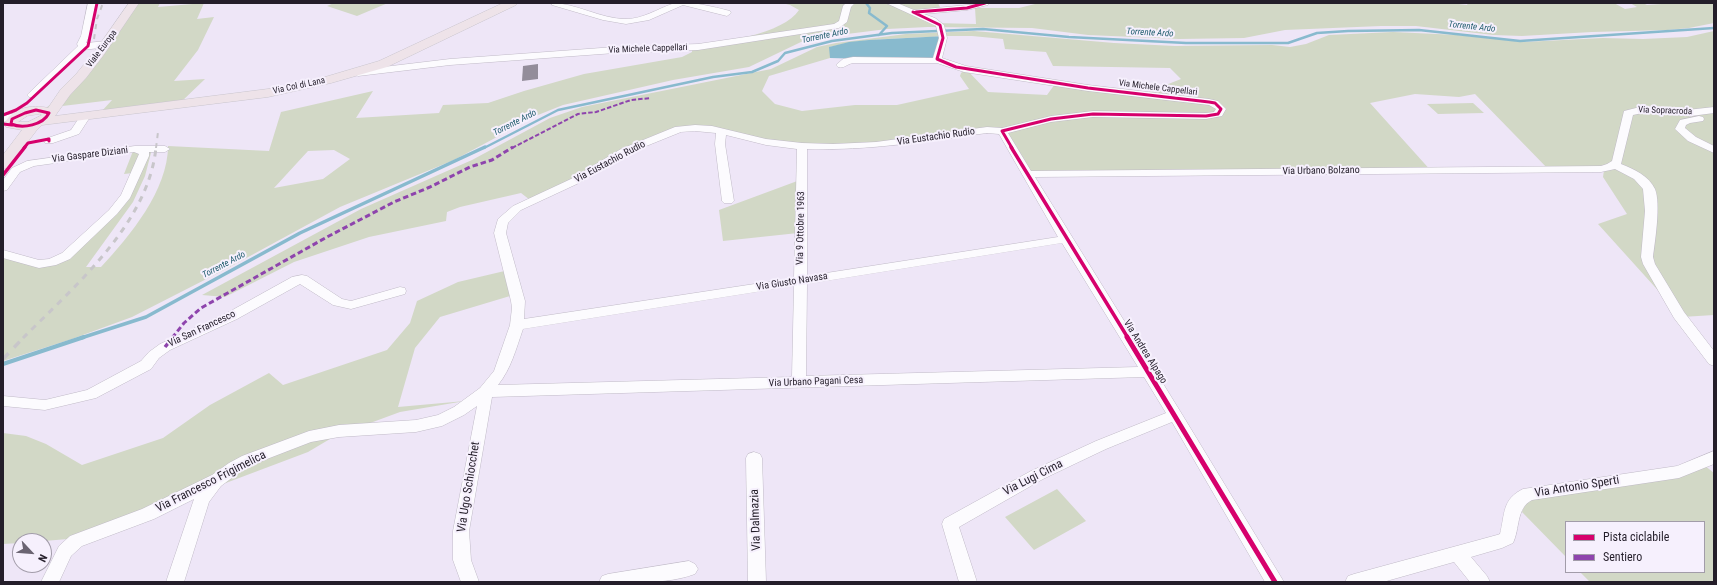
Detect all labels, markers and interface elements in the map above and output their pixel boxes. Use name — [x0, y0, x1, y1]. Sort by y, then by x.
water label: Torrente Ardo — [1448, 19, 1496, 35]
water label: Torrente Ardo — [801, 26, 849, 46]
water label: Torrente Ardo — [1126, 26, 1174, 40]
street label: Viale Europa — [84, 28, 120, 70]
street label: Via Michele Cappellari — [608, 42, 688, 56]
street label: Via Col di Lana — [272, 75, 326, 97]
street label: Via Michele Cappellari — [1118, 78, 1198, 98]
street label: Via Sopracroda — [1638, 105, 1692, 117]
water label: Torrente Ardo — [492, 107, 538, 139]
street label: Via Eustachio Rudio — [896, 126, 976, 148]
street label: Via Eustachio Rudio — [573, 138, 647, 186]
street label: Via Gaspare Diziani — [51, 144, 129, 166]
street label: Via Urbano Bolzano — [1282, 164, 1360, 178]
street label: Via 9 Ottobre 1963 — [794, 191, 808, 265]
water label: Torrente Ardo — [201, 249, 247, 281]
street label: Via Giusto Navasa — [755, 270, 829, 294]
street label: Via San Francesco — [166, 308, 238, 350]
street label: Via Andrea Alpago — [1121, 318, 1169, 386]
street label: Via Urbano Pagani Cesa — [768, 374, 864, 390]
street label: Via Ugo Schiocchet — [455, 441, 483, 533]
street label: Via Francesco Frigimelica — [154, 448, 268, 516]
street label: Via Lugi Cima — [1001, 457, 1065, 499]
street label: Via Antonio Sperti — [1534, 473, 1620, 501]
street label: Via Dalmazia — [748, 489, 764, 551]
legend — [1565, 521, 1705, 573]
text: Pista ciclabile — [1603, 530, 1669, 544]
north arrow — [12, 533, 52, 573]
text: Sentiero — [1603, 550, 1642, 564]
text: N — [35, 552, 50, 564]

